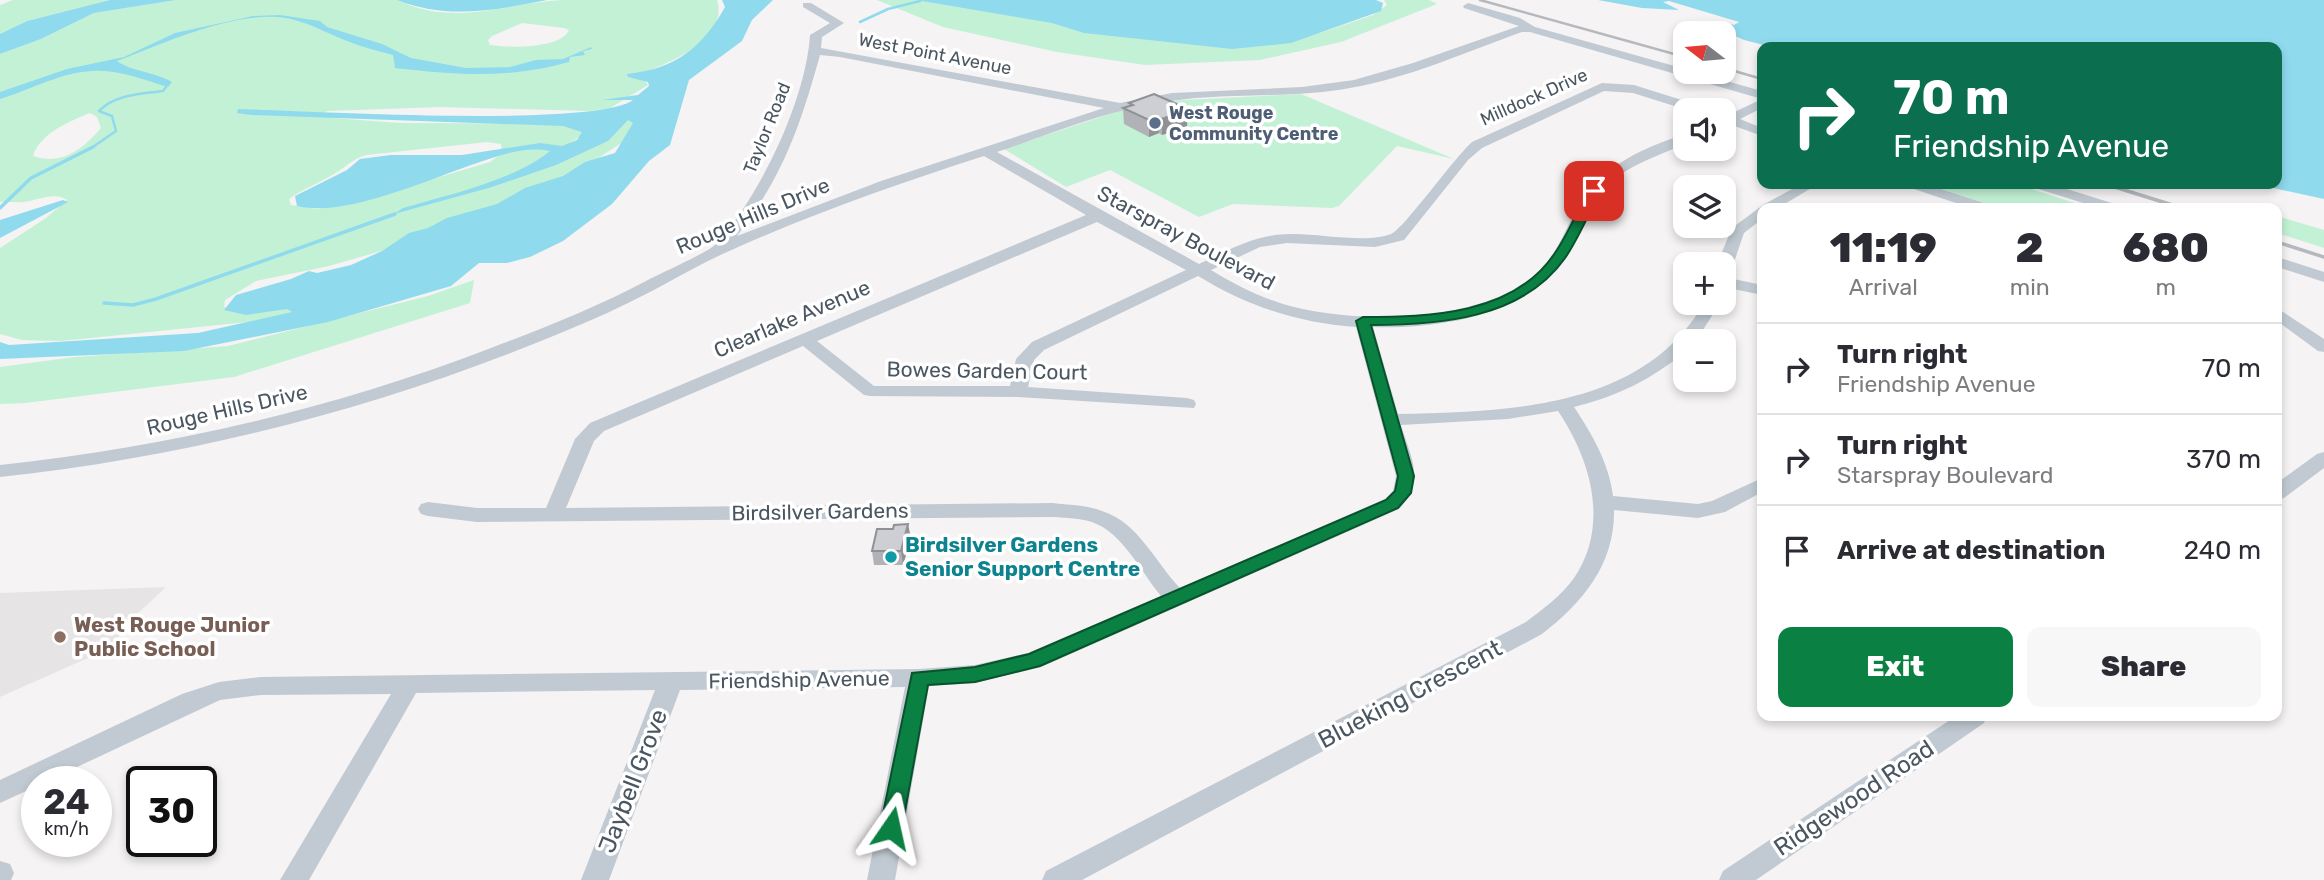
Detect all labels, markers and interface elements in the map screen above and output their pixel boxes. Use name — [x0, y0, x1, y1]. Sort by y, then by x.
north arrow — [1673, 21, 1736, 84]
map controls — [1673, 21, 1736, 392]
street label: West Point Avenue — [857, 28, 1013, 80]
street label: Milldock Drive — [1477, 64, 1591, 130]
text: 70 m — [1893, 68, 2010, 126]
icon: right — [1778, 70, 1869, 161]
street label: Taylor Road — [739, 79, 795, 177]
button: sound — [1673, 98, 1736, 161]
place label: West Rouge Community Centre — [1169, 102, 1339, 145]
marker: West Rouge Community Centre — [1147, 115, 1163, 131]
text: Friendship Avenue — [1893, 127, 2169, 165]
pin — [1564, 161, 1624, 221]
street label: Rouge Hills Drive — [672, 172, 833, 259]
icon: arrive — [1575, 172, 1613, 210]
button: layers — [1673, 175, 1736, 238]
street label: Starspray Boulevard — [1093, 180, 1279, 295]
text: 11:19 — [1830, 223, 1937, 273]
text: 2 — [2015, 223, 2044, 273]
text: 680 — [2122, 223, 2209, 273]
button: + — [1673, 252, 1736, 315]
text: Arrival — [1849, 273, 1918, 301]
text: min — [2010, 273, 2050, 301]
text: m — [2156, 273, 2176, 301]
street label: Clearlake Avenue — [710, 274, 874, 363]
button: − — [1673, 329, 1736, 392]
text: Turn right — [1837, 339, 1967, 370]
icon: right — [1778, 350, 1816, 388]
text: 70 m — [2202, 353, 2261, 384]
street label: Bowes Garden Court — [886, 356, 1088, 385]
text: Friendship Avenue — [1837, 370, 2036, 398]
street label: Rouge Hills Drive — [144, 379, 310, 440]
text: Turn right — [1837, 430, 1967, 461]
icon: right — [1778, 441, 1816, 479]
text: 370 m — [2186, 444, 2261, 475]
text: Starspray Boulevard — [1837, 461, 2054, 489]
street label: Birdsilver Gardens — [731, 497, 909, 526]
place label: Birdsilver Gardens Senior Support Centre — [905, 532, 1140, 581]
icon: arrive — [1778, 532, 1816, 570]
text: Arrive at destination — [1837, 535, 2105, 566]
text: 240 m — [2184, 535, 2261, 566]
marker: Birdsilver Gardens Senior Support Centre — [883, 549, 899, 565]
place label: West Rouge Junior Public School — [74, 612, 270, 661]
button: Exit — [1778, 627, 2013, 707]
button: Share — [2027, 627, 2261, 707]
marker: West Rouge Junior Public School — [52, 629, 68, 645]
street label: Blueking Crescent — [1314, 634, 1506, 754]
street label: Friendship Avenue — [708, 665, 890, 694]
street label: Jaybell Grove — [593, 705, 673, 857]
street label: Ridgewood Road — [1769, 734, 1939, 862]
speed limit sign: 30 — [126, 766, 217, 857]
text: 24 — [43, 781, 90, 823]
position arrow — [854, 791, 928, 865]
text: km/h — [44, 818, 89, 840]

